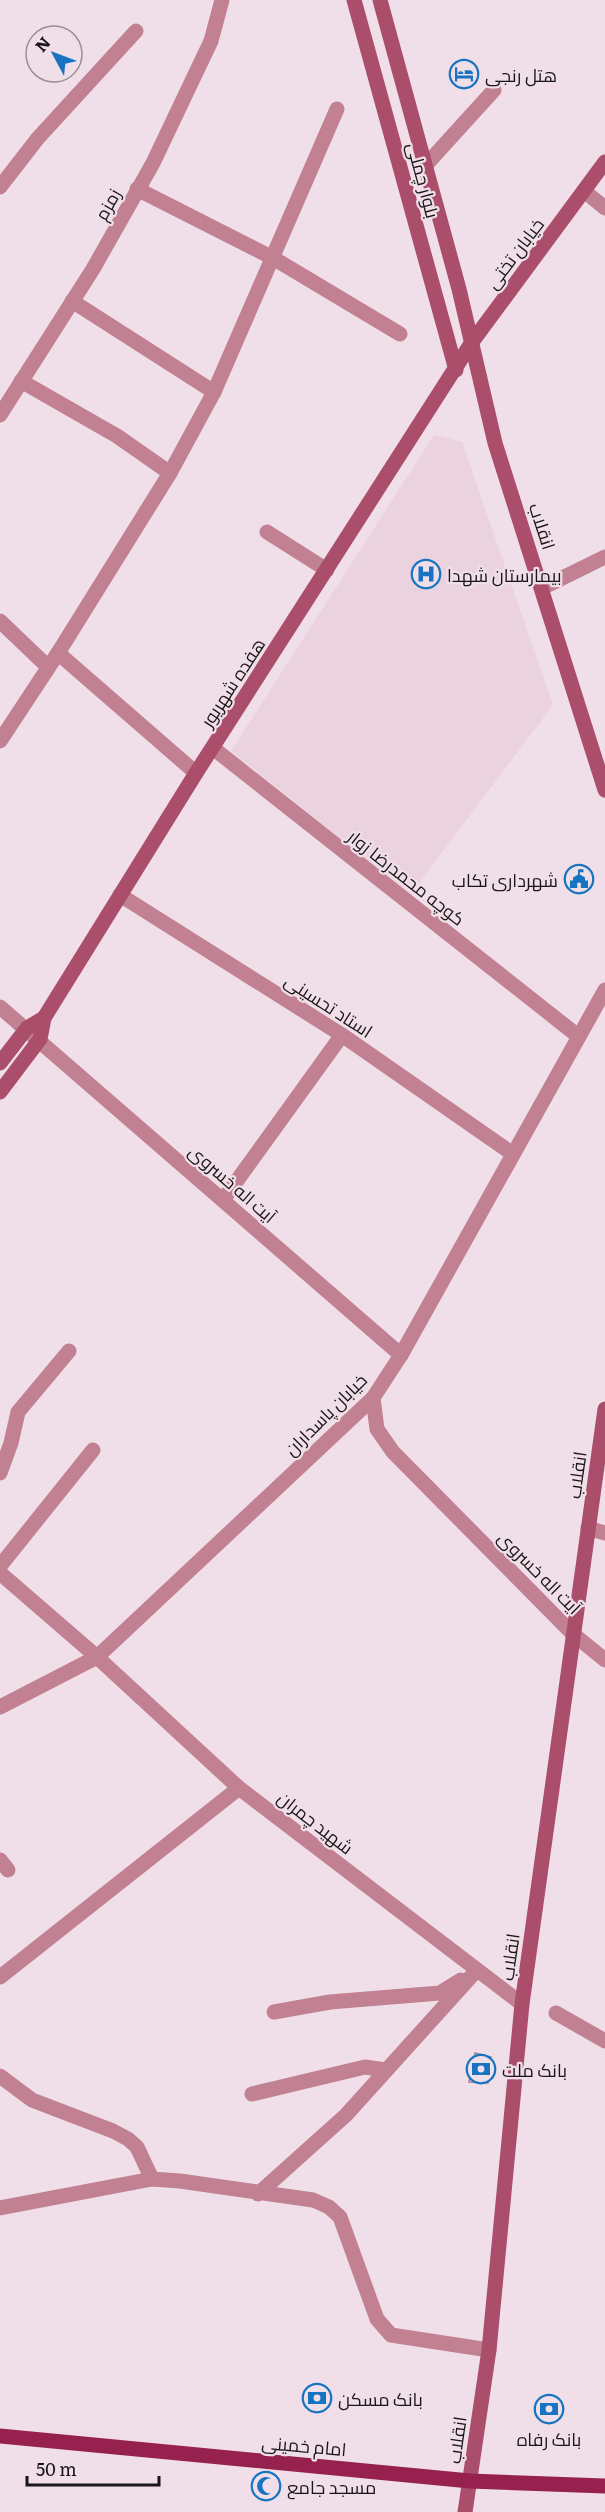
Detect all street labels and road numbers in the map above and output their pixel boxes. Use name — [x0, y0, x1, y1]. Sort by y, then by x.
street label: بلوار چملی — [401, 139, 447, 221]
street label: زمزم — [87, 183, 127, 225]
street label: خیابان تختی — [478, 212, 550, 294]
street label: انقلاب — [523, 499, 563, 553]
street label: هفده شهریور — [192, 632, 271, 733]
street label: کوچه محمدرضا زوار — [342, 822, 471, 931]
street label: استاد تحسینی — [280, 966, 378, 1044]
street label: آیت اله خسروی — [183, 1137, 283, 1229]
street label: خیابان پاسداران — [278, 1367, 372, 1461]
street label: انقلاب — [559, 1450, 593, 1500]
street label: آیت اله خسروی — [492, 1524, 588, 1620]
street label: شهید چمران — [272, 1784, 360, 1860]
street label: انقلاب — [492, 1932, 526, 1982]
street label: انقلاب — [439, 2415, 473, 2465]
street label: امام خمینی — [260, 2428, 348, 2462]

